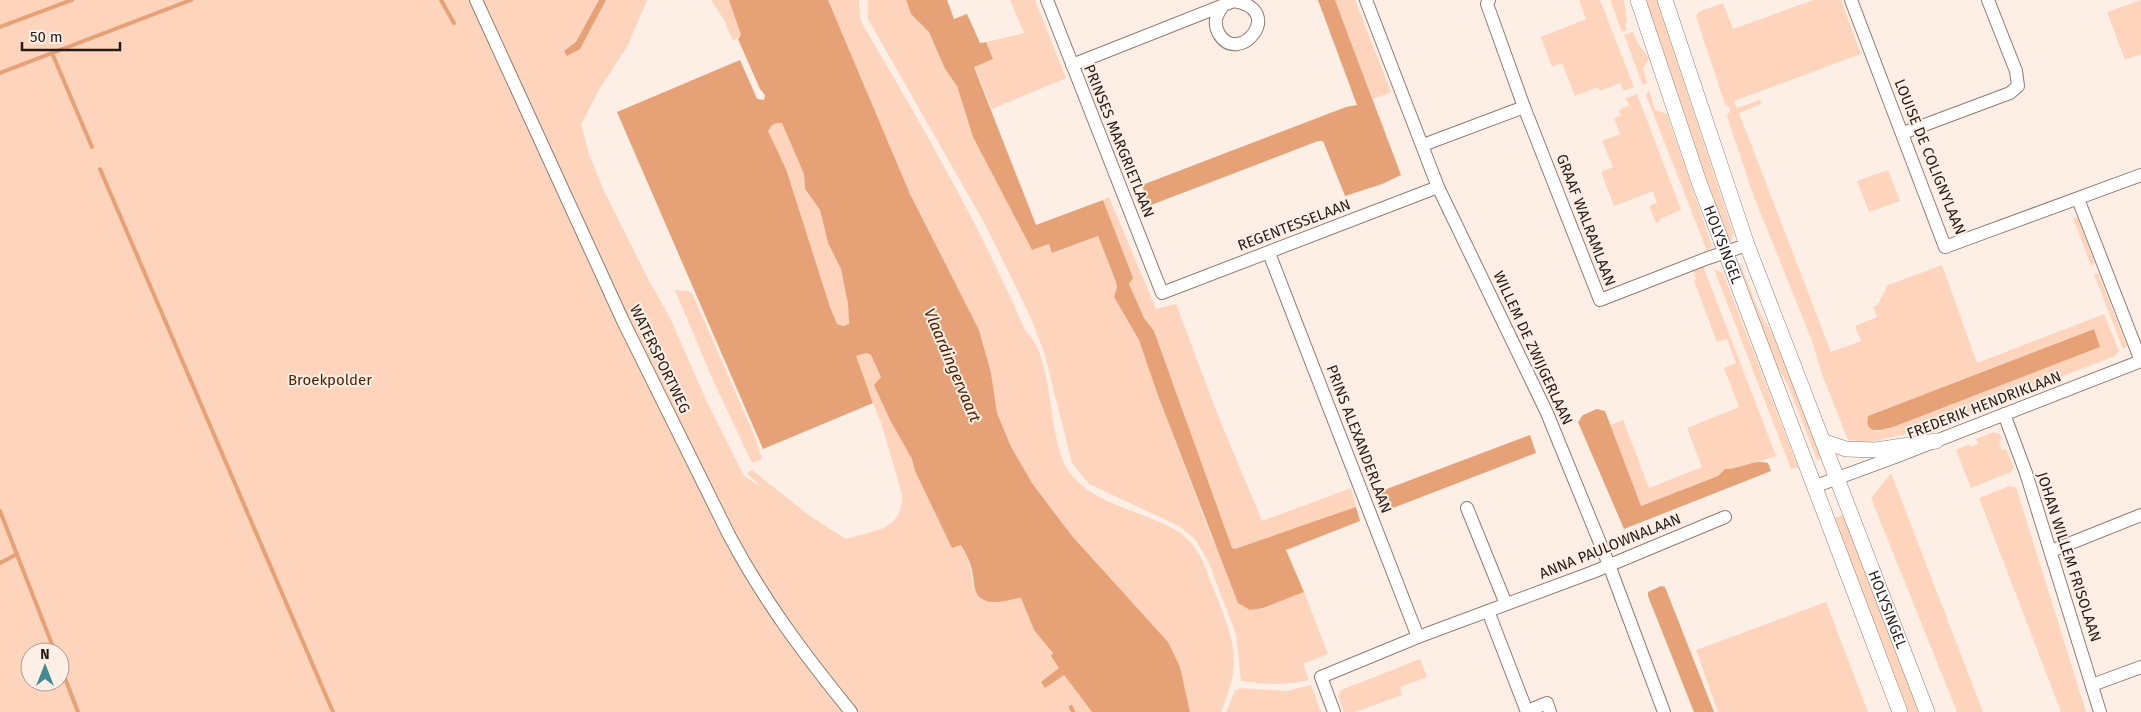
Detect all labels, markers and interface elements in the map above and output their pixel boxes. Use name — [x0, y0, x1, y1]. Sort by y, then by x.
scale bar — [22, 20, 120, 52]
text: 50 m — [30, 28, 63, 46]
street label: PRINSES MARGRIETLAAN — [1080, 62, 1158, 220]
street label: LOUISE DE COLIGNYLAAN — [1890, 76, 1970, 238]
street label: GRAAF WALRAMLAAN — [1553, 152, 1619, 288]
street label: REGENTESSELAAN — [1235, 195, 1353, 255]
street label: HOLYSINGEL — [1700, 203, 1746, 287]
street label: WILLEM DE ZWIJGERLAAN — [1489, 268, 1577, 428]
street label: WATERSPORTWEG — [626, 302, 694, 416]
water label: Vlaardingervaart — [920, 305, 985, 425]
street label: PRINS ALEXANDERLAAN — [1322, 362, 1396, 516]
street label: FREDERIK HENDRIKLAAN — [1904, 367, 2064, 443]
park label: Broekpolder — [288, 371, 372, 389]
street label: JOHAN WILLEM FRISOLAAN — [2033, 470, 2105, 644]
street label: ANNA PAULOWNALAAN — [1537, 509, 1683, 583]
street label: HOLYSINGEL — [1864, 568, 1911, 652]
north arrow — [20, 642, 70, 692]
text: N — [40, 646, 50, 663]

